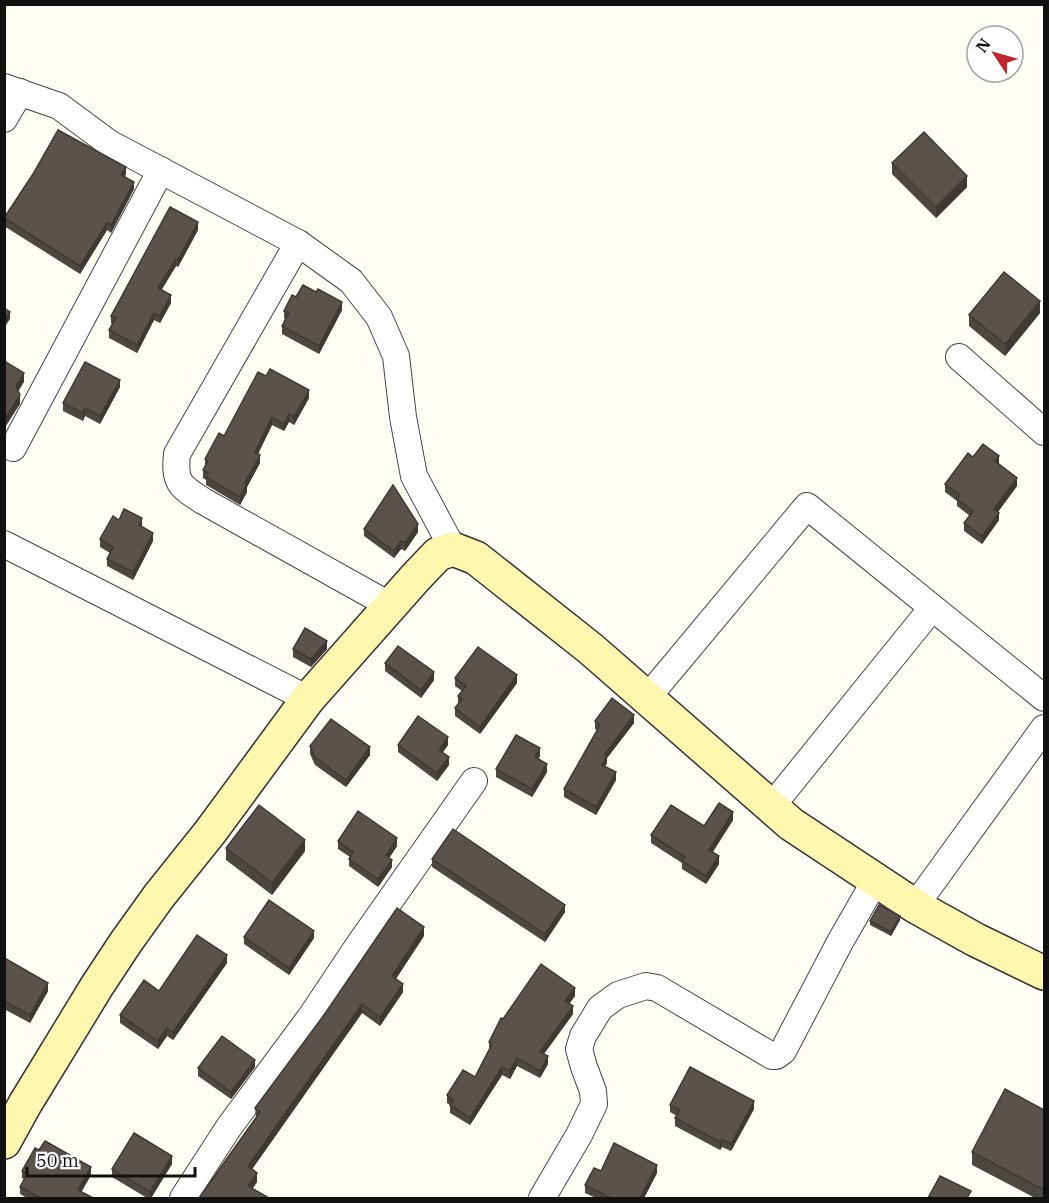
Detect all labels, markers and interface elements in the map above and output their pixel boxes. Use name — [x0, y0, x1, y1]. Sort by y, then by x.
north arrow — [965, 24, 1025, 84]
text: N — [971, 34, 995, 56]
scale bar — [27, 1140, 195, 1178]
text: 50 m — [36, 1149, 79, 1172]

